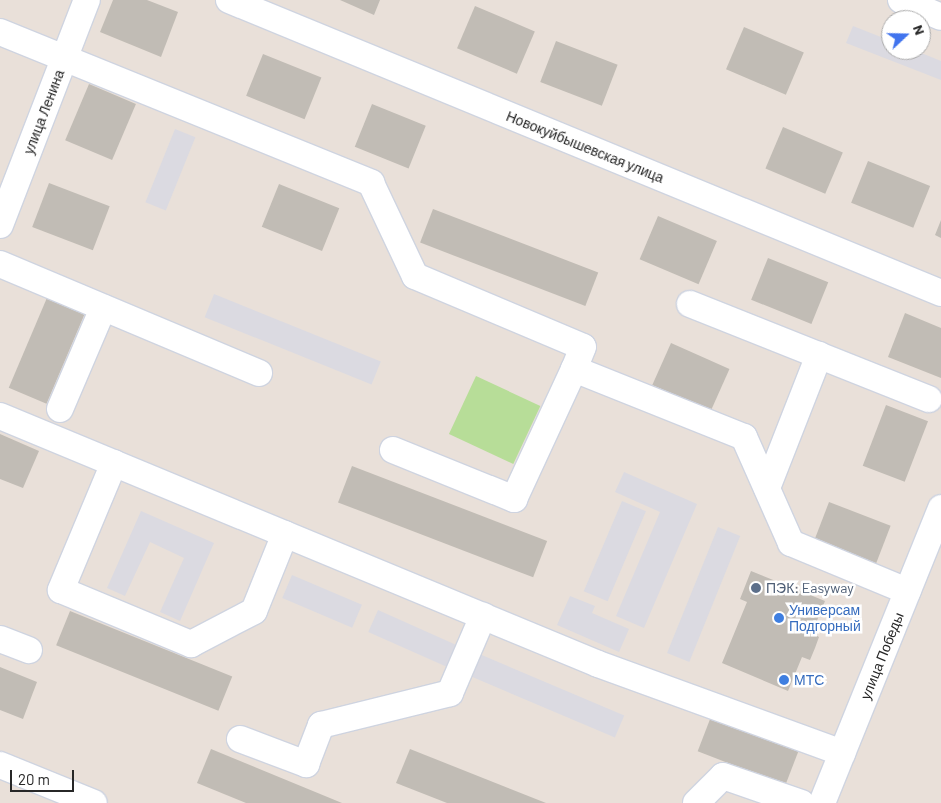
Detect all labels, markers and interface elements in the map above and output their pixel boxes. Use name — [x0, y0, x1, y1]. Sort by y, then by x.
north arrow — [881, 10, 931, 60]
text: N — [910, 22, 929, 37]
street label: улица Ленина — [20, 67, 68, 157]
street label: Новокуйбышевская улица — [504, 108, 666, 186]
place label: ПЭК: Easyway — [766, 580, 854, 596]
marker: ПЭК: Easyway — [750, 582, 762, 594]
place label: Универсам Подгорный — [789, 602, 861, 634]
street label: улица Победы — [857, 610, 907, 702]
marker: Универсам Подгорный — [773, 612, 785, 624]
place label: МТС — [794, 672, 824, 688]
marker: МТС — [778, 674, 790, 686]
scale bar — [12, 760, 76, 792]
text: 20 m — [18, 770, 50, 788]

